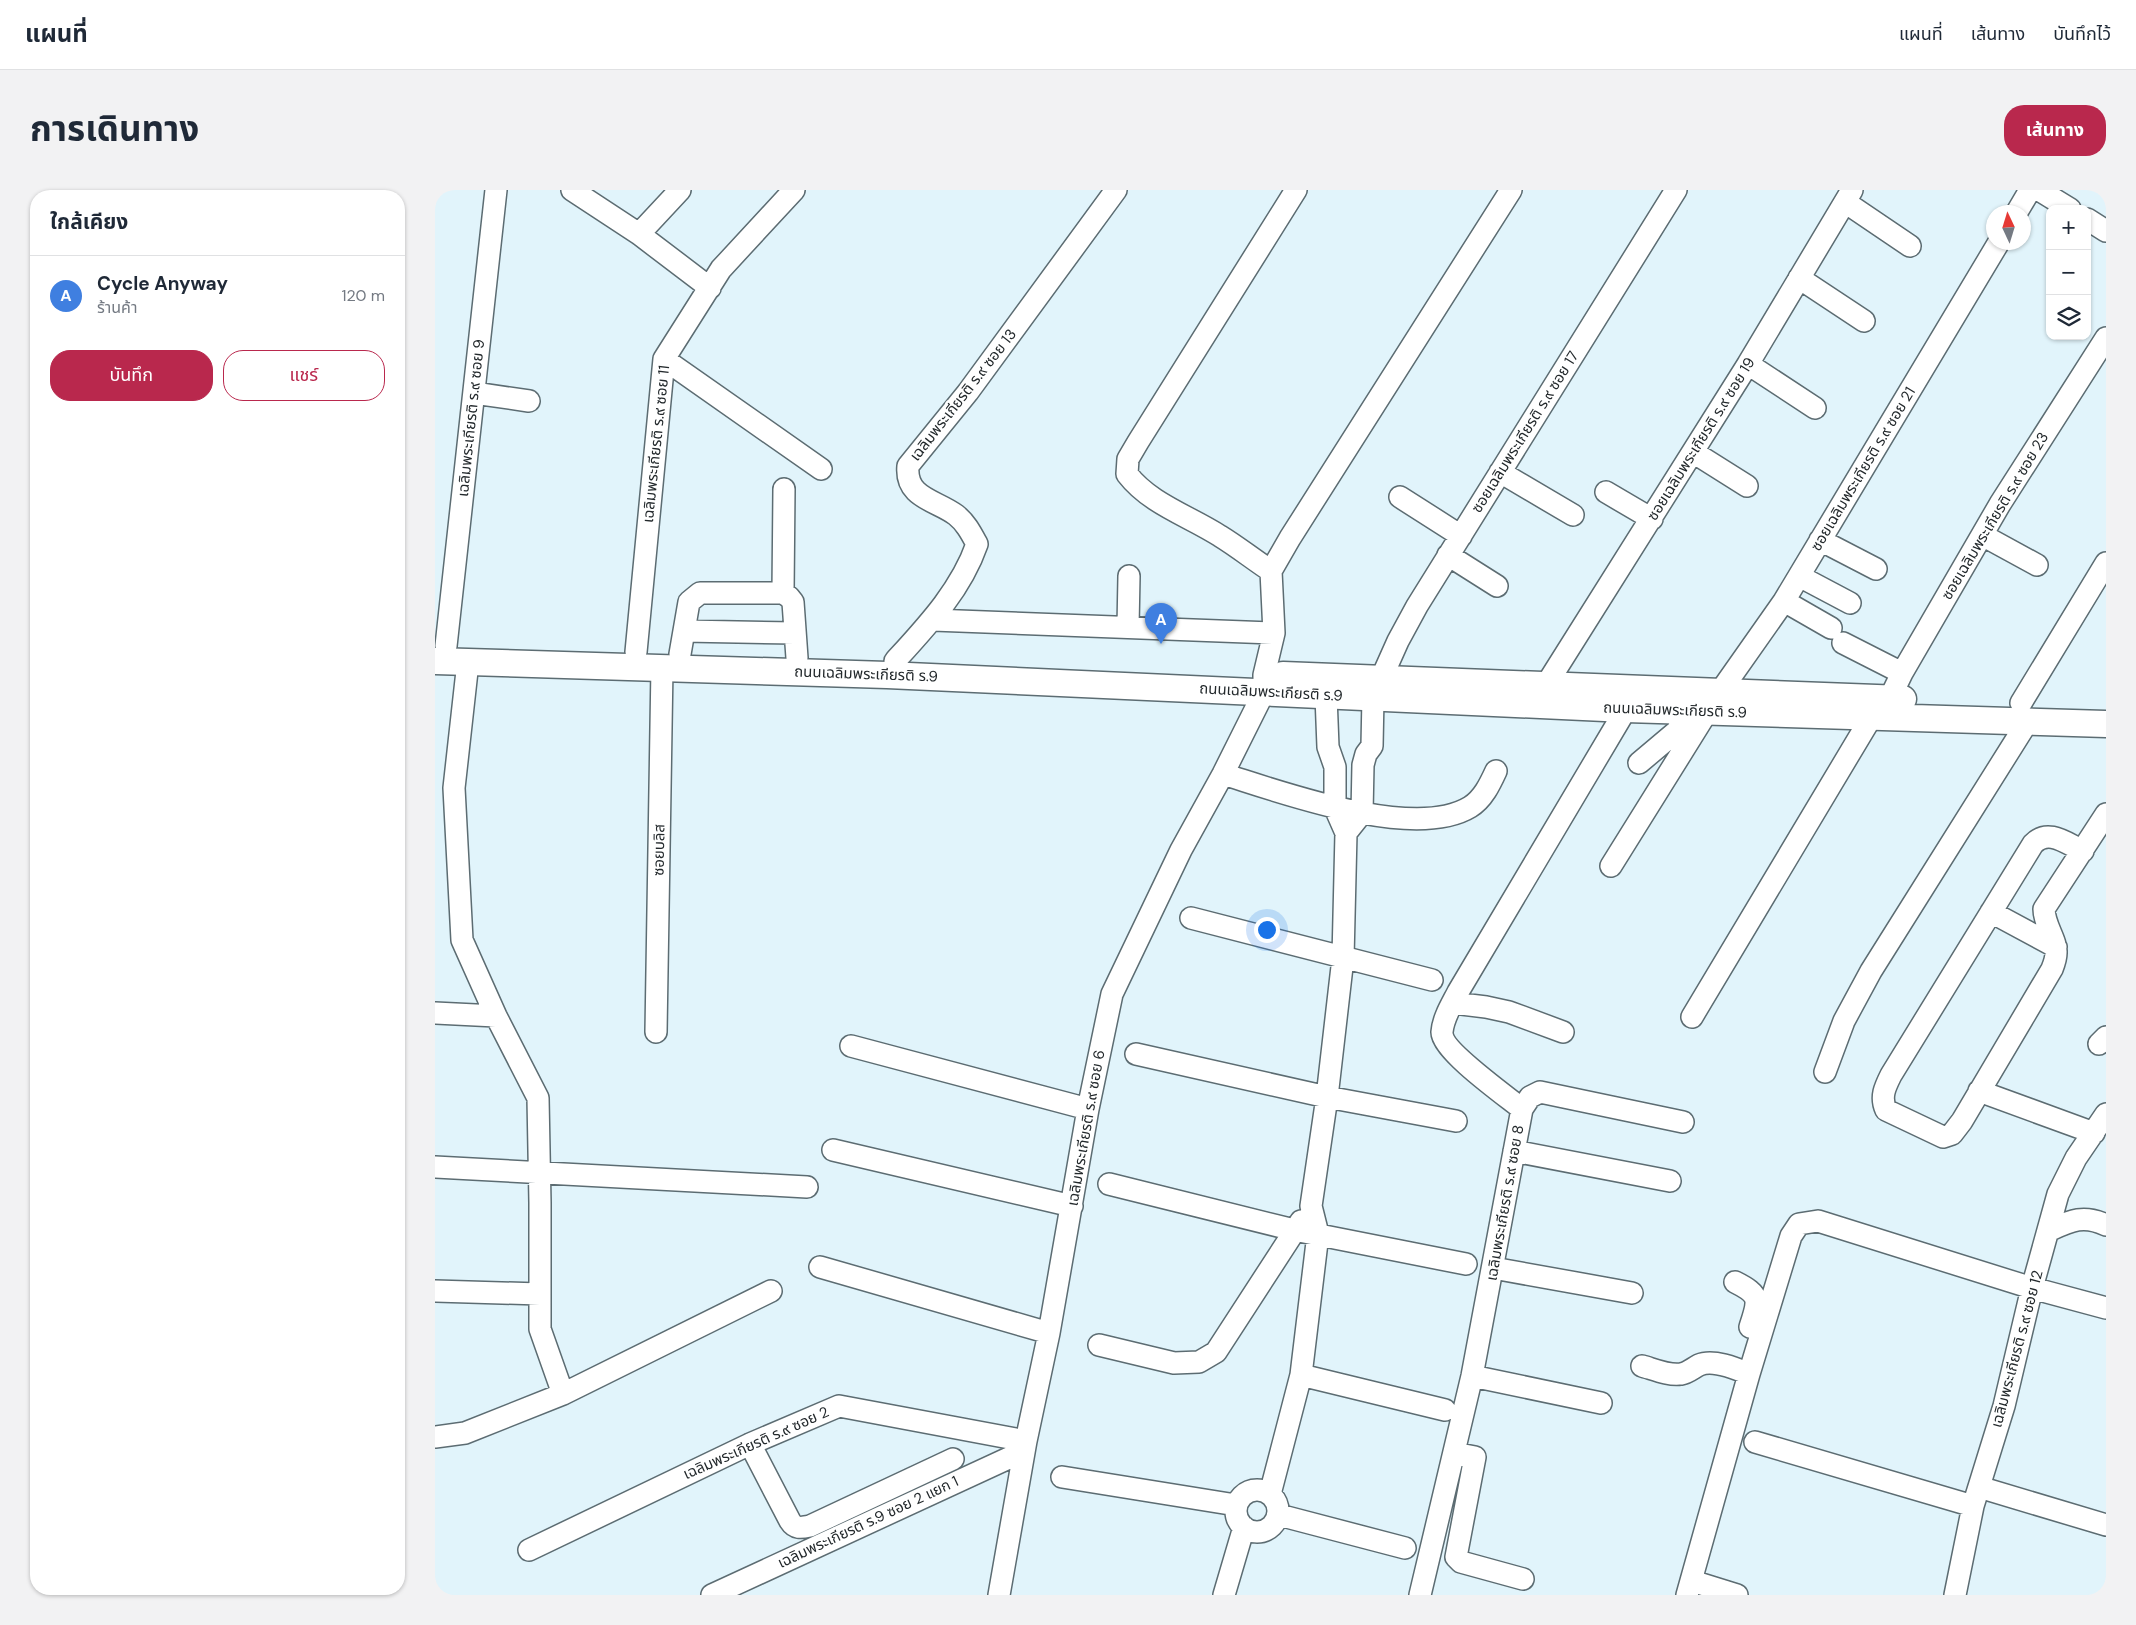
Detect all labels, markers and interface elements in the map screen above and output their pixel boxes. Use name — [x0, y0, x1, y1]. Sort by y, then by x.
text: แผนที่ — [25, 18, 88, 49]
text: แผนที่ — [1899, 22, 1943, 46]
text: เส้นทาง — [1971, 22, 2025, 46]
text: บันทึกไว้ — [2053, 22, 2111, 46]
button: เส้นทาง — [2004, 105, 2106, 156]
text: การเดินทาง — [30, 106, 199, 152]
north arrow — [1986, 205, 2031, 250]
map controls — [2046, 205, 2091, 340]
button: + — [2046, 205, 2091, 250]
text: ใกล้เคียง — [50, 208, 128, 236]
button: − — [2046, 250, 2091, 295]
text: Cycle Anyway — [97, 271, 228, 296]
text: A — [60, 285, 72, 306]
text: 120 m — [341, 285, 385, 306]
button: layers — [2046, 295, 2091, 340]
text: ร้านค้า — [97, 297, 137, 318]
street label: เฉลิมพระเกียรติ ร.๙ ซอย 13 — [905, 325, 1021, 465]
street label: เฉลิมพระเกียรติ ร.๙ ซอย 9 — [453, 338, 489, 498]
street label: ซอยเฉลิมพระเกียรติ ร.๙ ซอย 17 — [1467, 347, 1583, 517]
button: บันทึก — [50, 350, 213, 401]
button: แชร์ — [223, 350, 385, 401]
street label: ซอยเฉลิมพระเกียรติ ร.๙ ซอย 19 — [1643, 354, 1759, 524]
street label: เฉลิมพระเกียรติ ร.๙ ซอย 11 — [638, 364, 674, 524]
street label: ซอยเฉลิมพระเกียรติ ร.๙ ซอย 21 — [1806, 383, 1920, 555]
street label: ซอยเฉลิมพระเกียรติ ร.๙ ซอย 23 — [1937, 428, 2053, 604]
pin: A — [1145, 603, 1177, 644]
street label: ถนนเฉลิมพระเกียรติ ร.9 — [794, 661, 938, 687]
street label: ถนนเฉลิมพระเกียรติ ร.9 — [1199, 678, 1343, 706]
street label: ถนนเฉลิมพระเกียรติ ร.9 — [1603, 697, 1747, 723]
street label: ซอยบลิส — [649, 823, 669, 876]
your location — [1254, 917, 1280, 943]
street label: เฉลิมพระเกียรติ ร.๙ ซอย 6 — [1062, 1048, 1110, 1208]
street label: เฉลิมพระเกียรติ ร.๙ ซอย 8 — [1481, 1124, 1529, 1282]
street label: เฉลิมพระเกียรติ ร.๙ ซอย 12 — [1986, 1268, 2048, 1430]
street label: เฉลิมพระเกียรติ ร.๙ ซอย 2 — [680, 1402, 832, 1484]
street label: เฉลิมพระเกียรติ ร.9 ซอย 2 แยก 1 — [774, 1471, 962, 1573]

